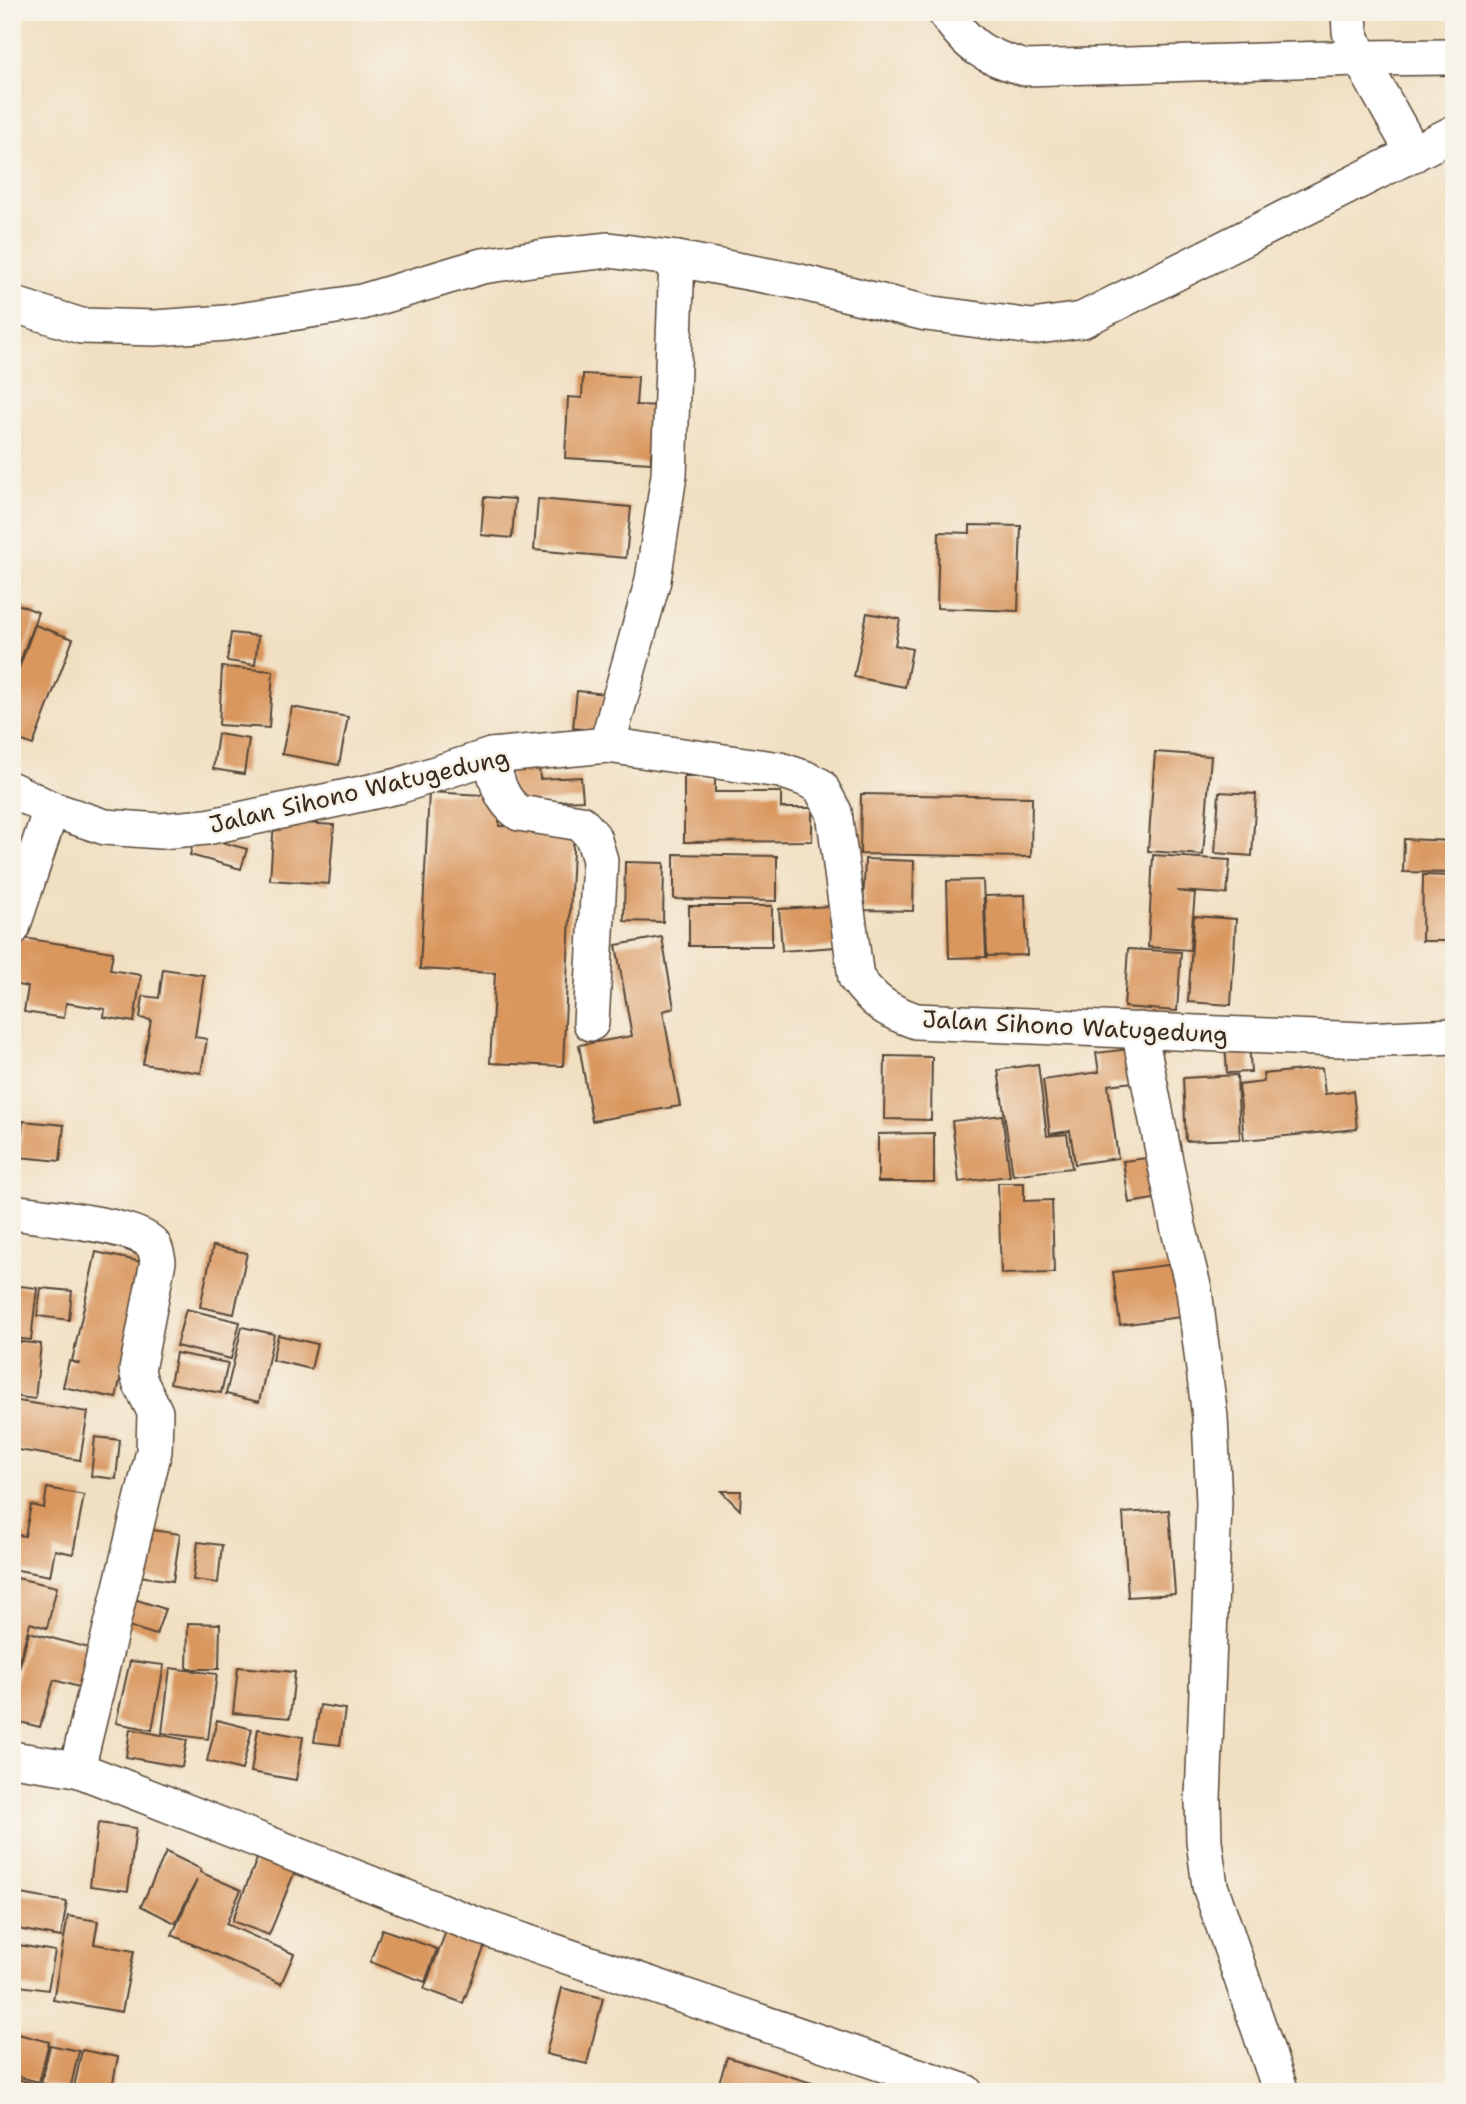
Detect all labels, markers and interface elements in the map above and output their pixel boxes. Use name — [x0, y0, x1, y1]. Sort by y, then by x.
street label: Jalan Sihono Watugedung — [206, 741, 512, 841]
street label: Jalan Sihono Watugedung — [921, 1003, 1229, 1051]

